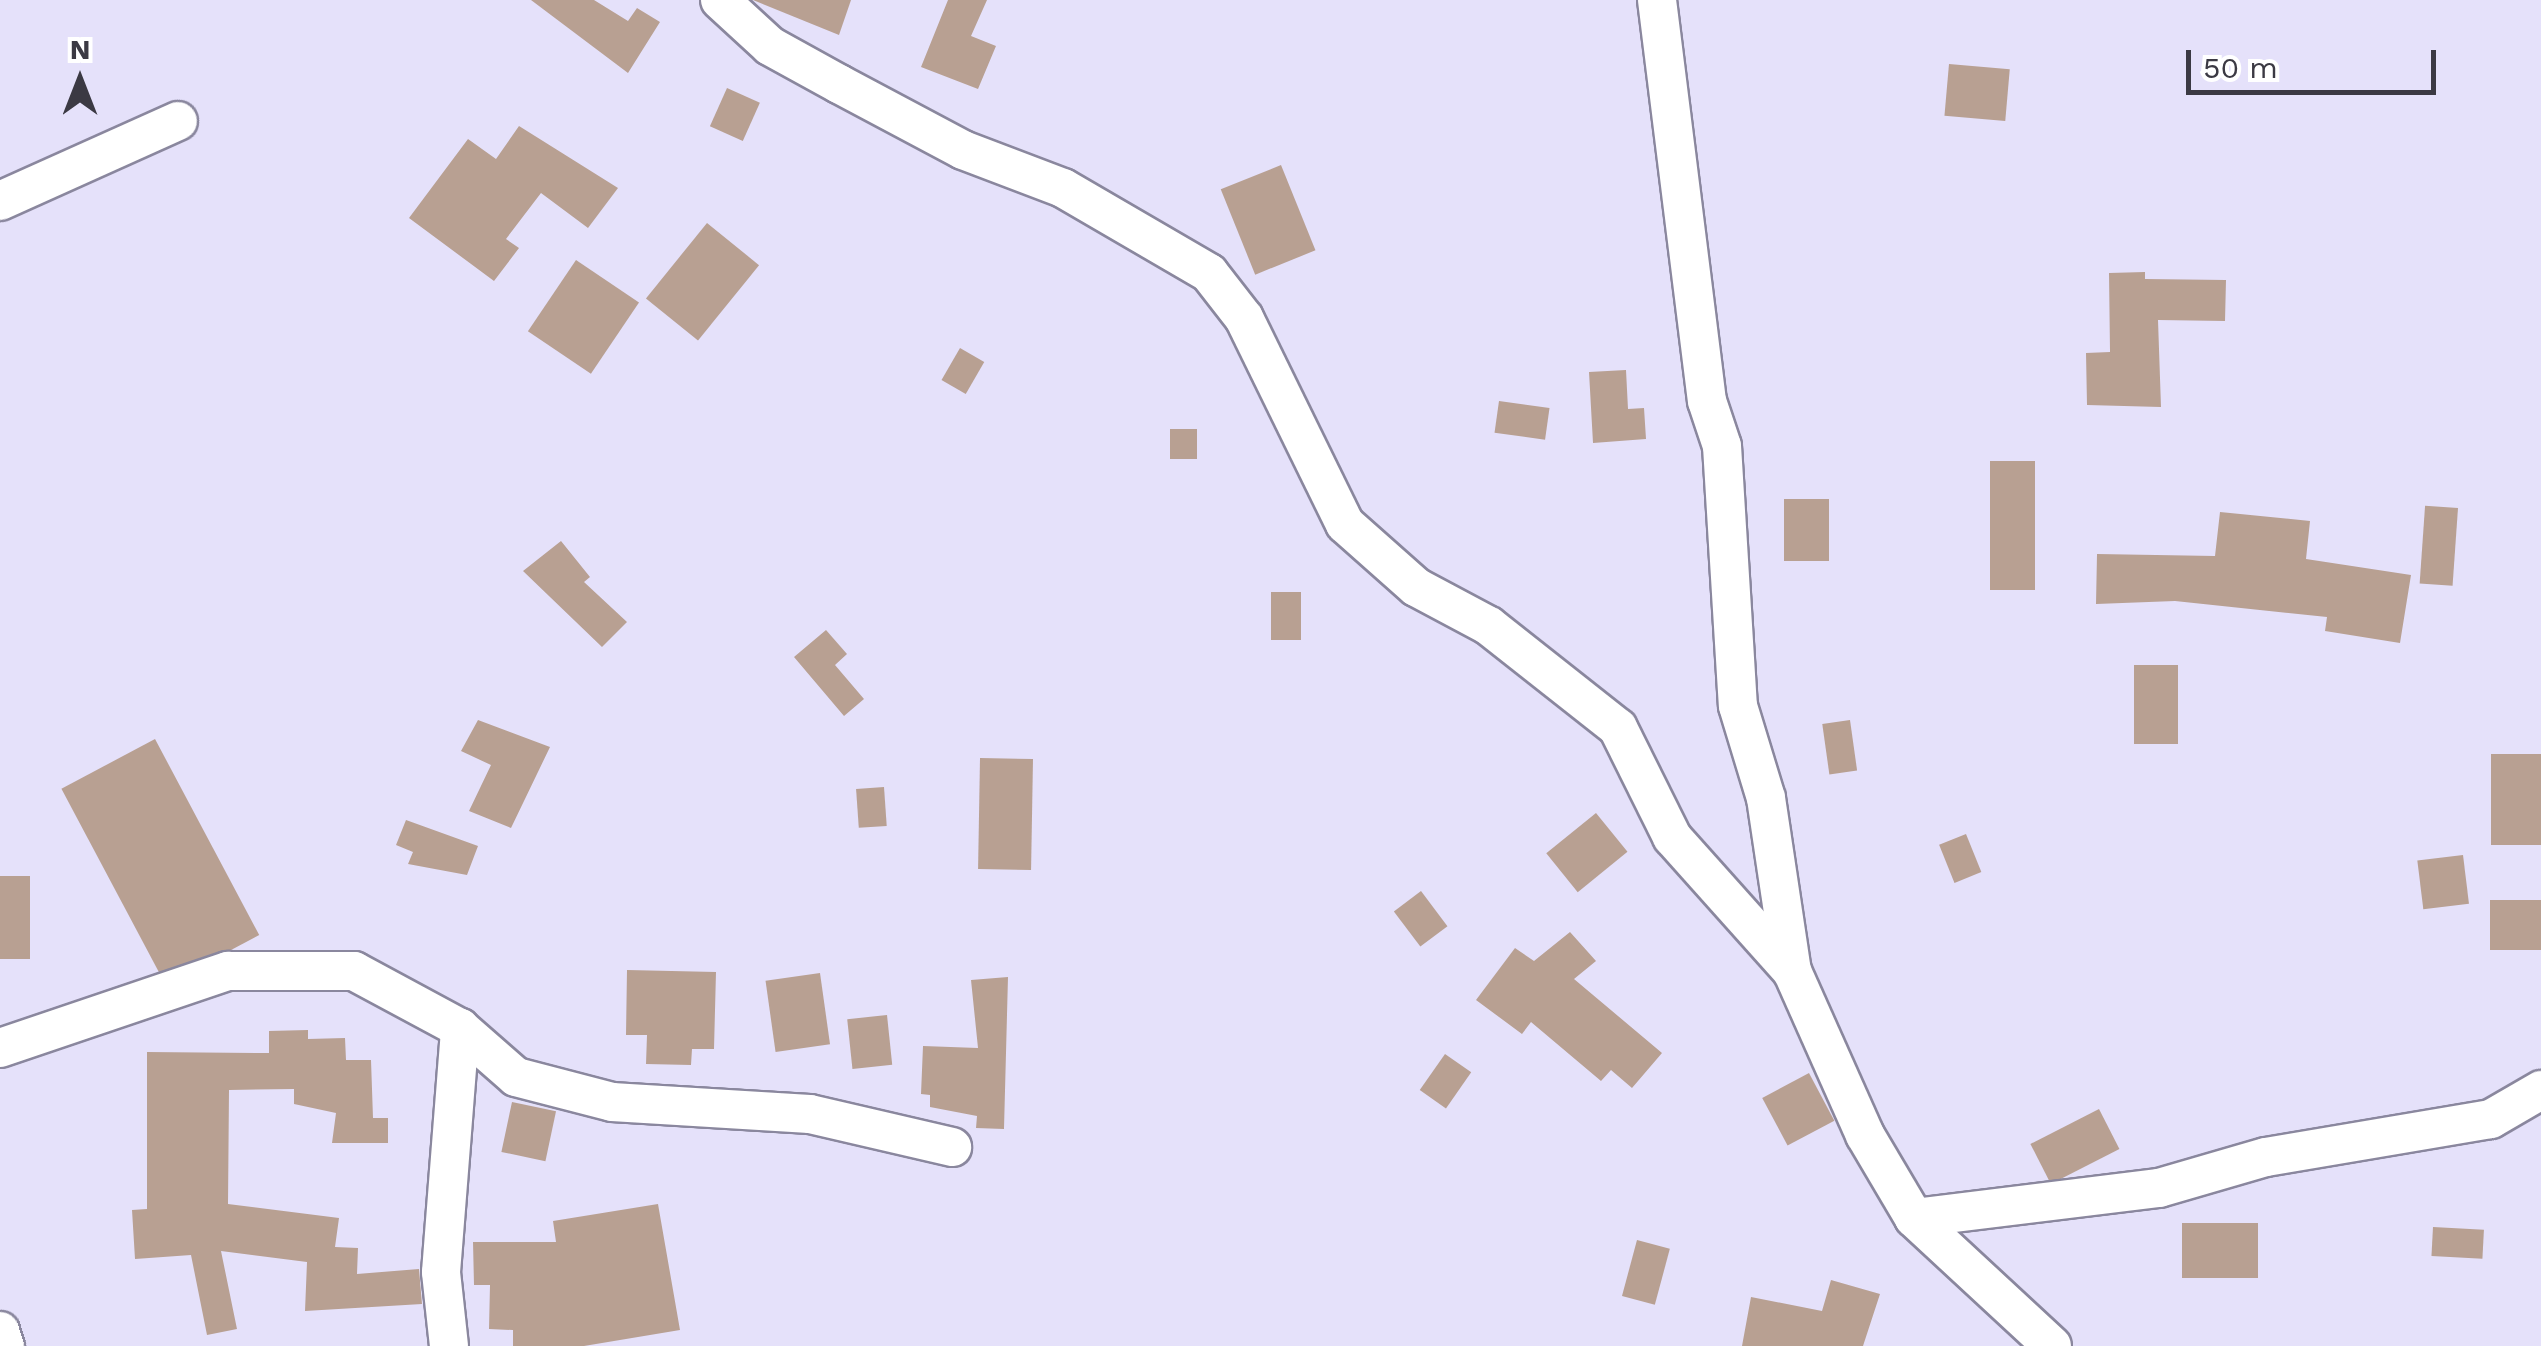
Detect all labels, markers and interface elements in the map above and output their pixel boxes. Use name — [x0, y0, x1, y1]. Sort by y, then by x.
north arrow — [30, 30, 130, 130]
scale bar — [2191, 30, 2441, 92]
text: N — [70, 33, 90, 66]
text: 50 m — [2203, 50, 2278, 85]

